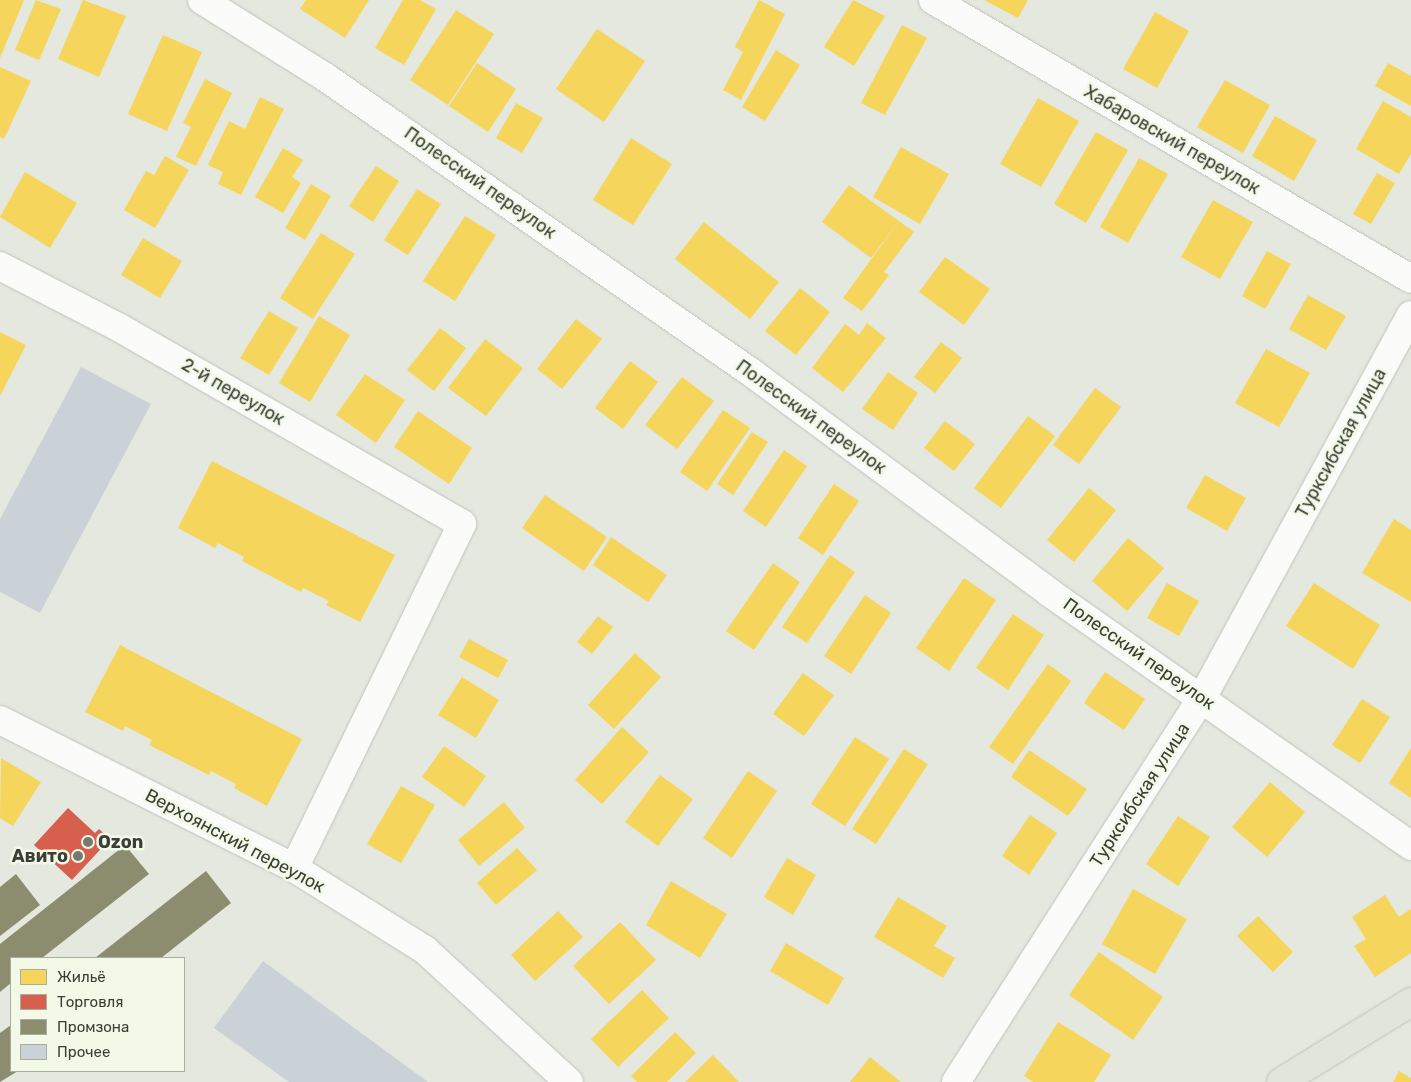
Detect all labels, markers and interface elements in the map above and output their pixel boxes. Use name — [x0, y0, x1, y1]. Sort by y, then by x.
street label: Хабаровский переулок — [1080, 81, 1264, 199]
street label: Полесский переулок — [400, 122, 560, 244]
street label: 2-й переулок — [178, 354, 288, 430]
street label: Полесский переулок — [732, 355, 890, 479]
street label: Турксибская улица — [1291, 365, 1391, 521]
street label: Полесский переулок — [1059, 593, 1219, 715]
street label: Турксибская улица — [1085, 719, 1195, 871]
street label: Верхоянский переулок — [141, 784, 329, 898]
place label: Ozon — [98, 831, 143, 853]
marker: Ozon — [82, 836, 94, 848]
place label: Авито — [12, 845, 68, 867]
marker: Авито — [72, 850, 84, 862]
legend — [10, 957, 185, 1072]
text: Жильё — [57, 968, 106, 986]
text: Торговля — [57, 993, 123, 1011]
text: Промзона — [57, 1018, 129, 1036]
text: Прочее — [57, 1043, 110, 1061]

